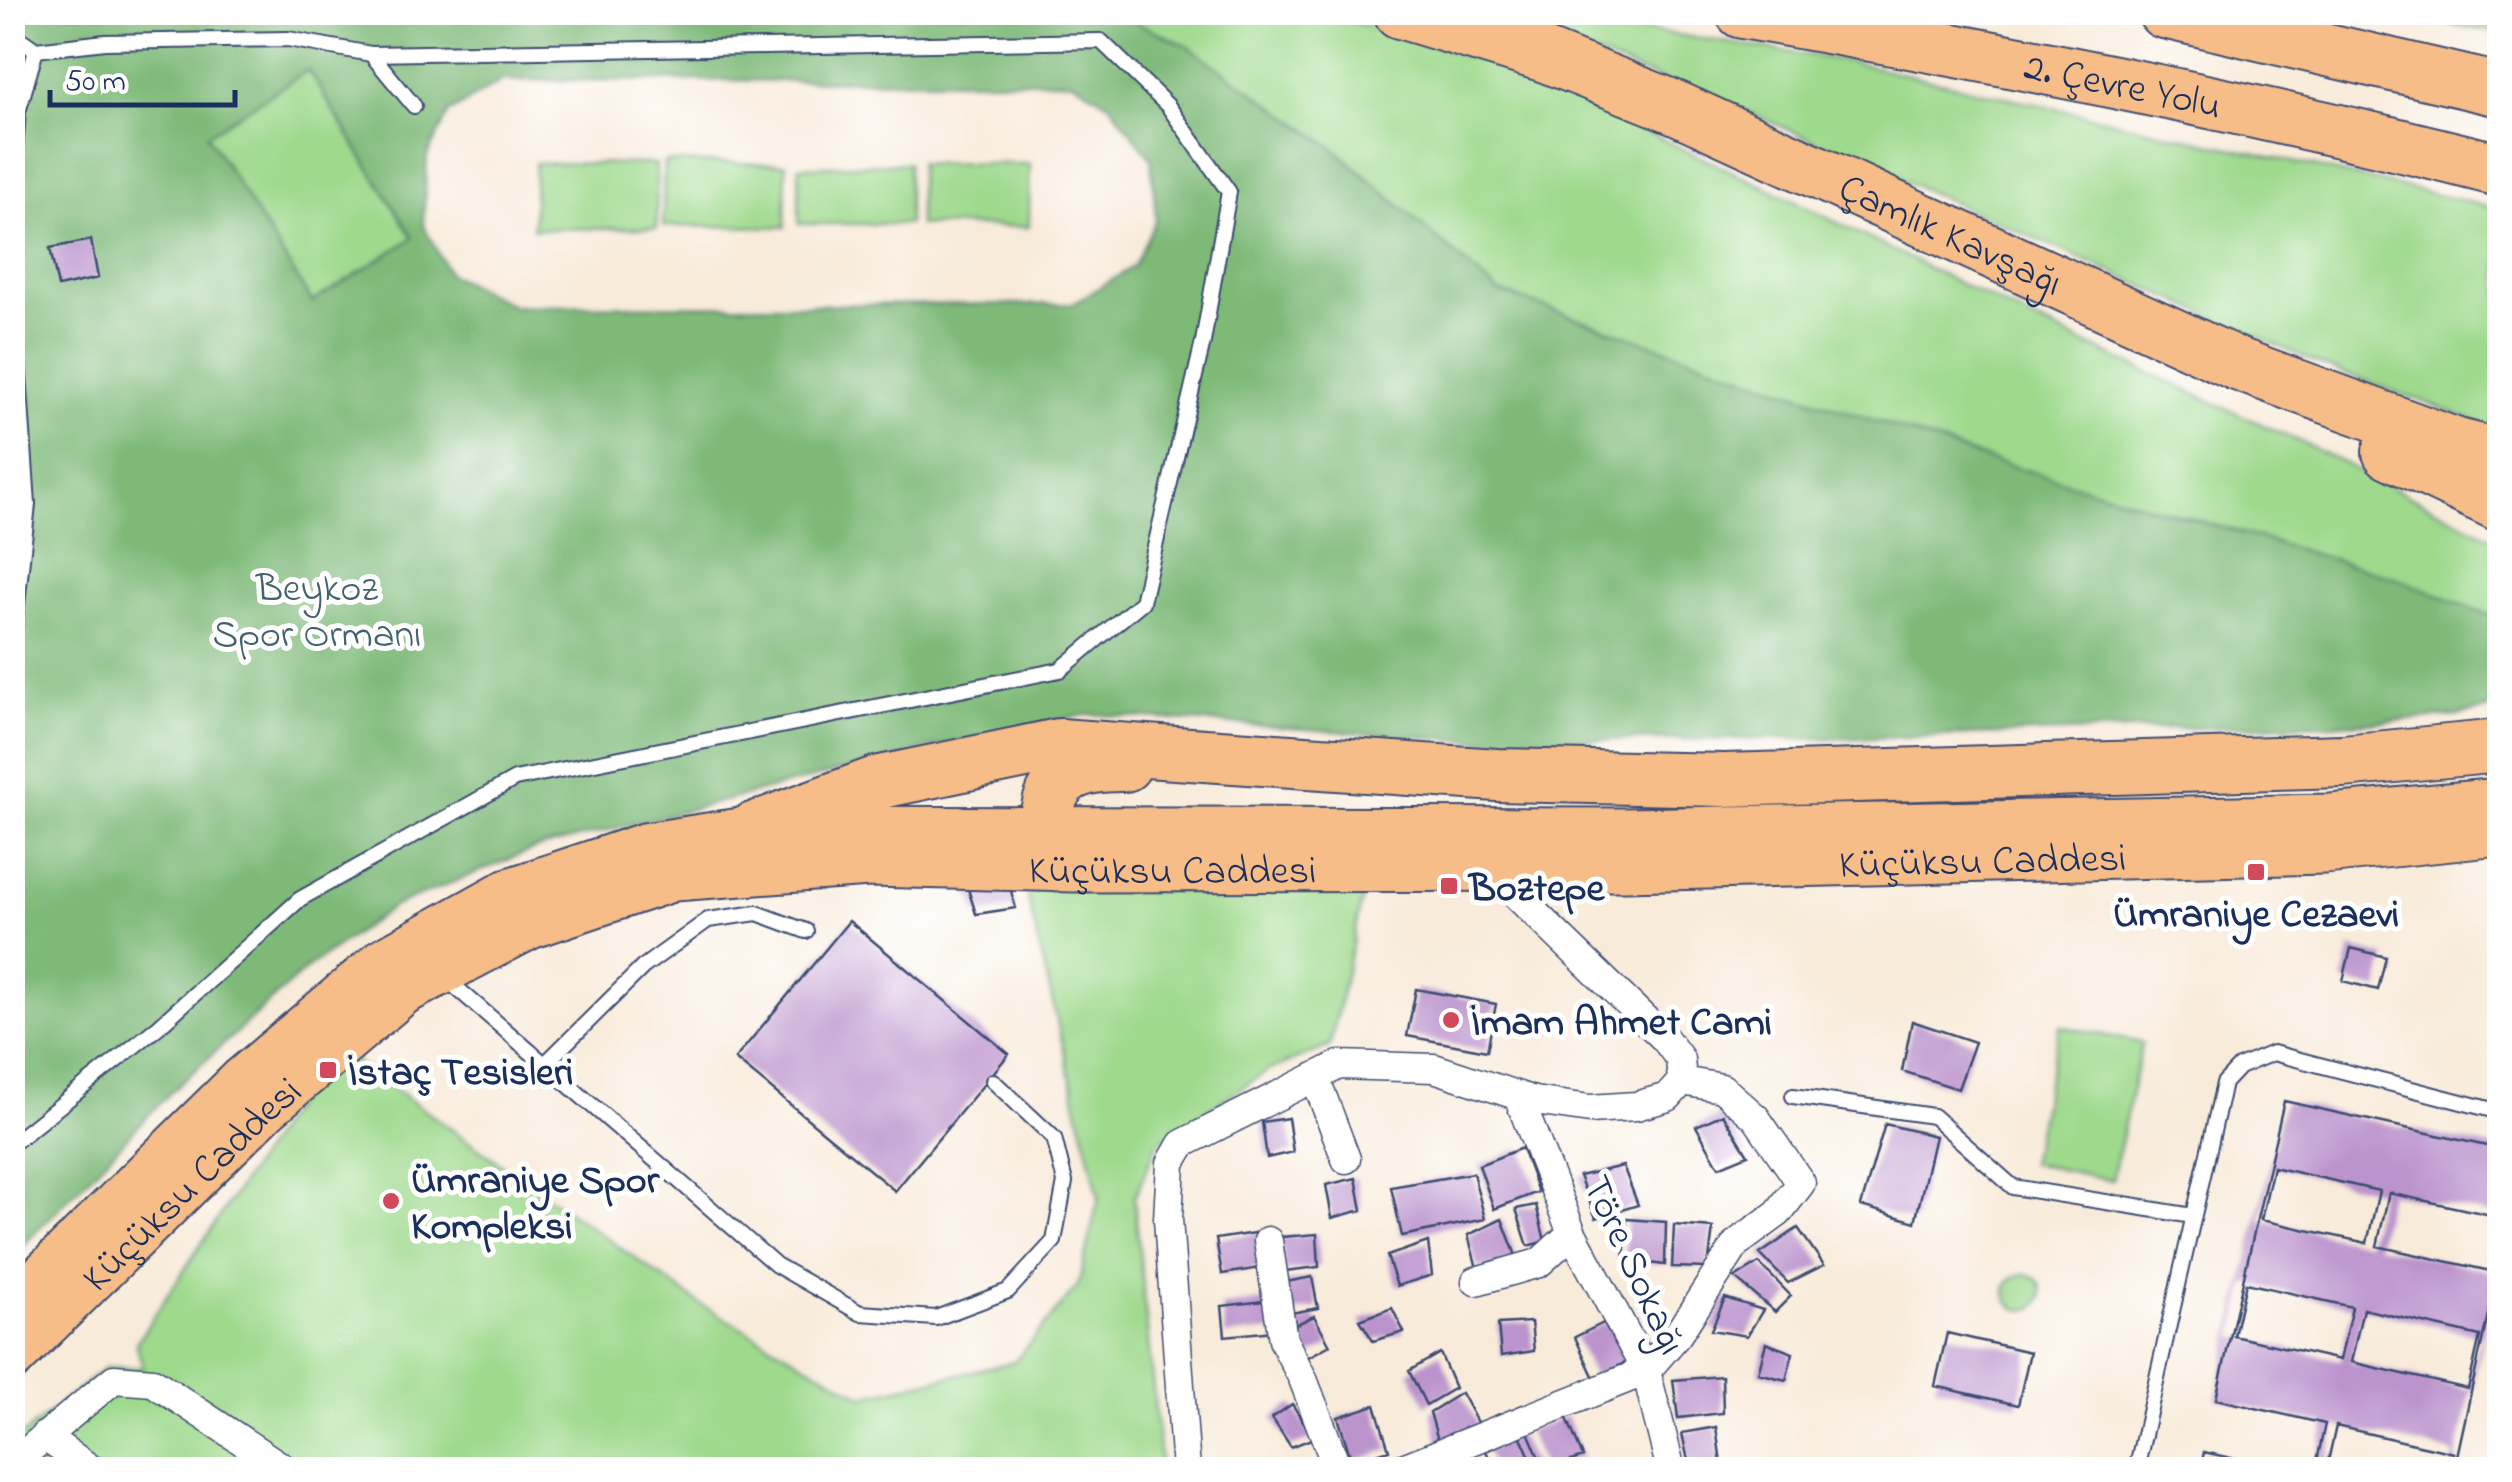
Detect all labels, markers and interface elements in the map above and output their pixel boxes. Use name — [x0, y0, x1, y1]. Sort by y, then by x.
street label: 2. Çevre Yolu — [2019, 39, 2226, 138]
scale bar — [50, 45, 235, 107]
text: 50 m — [65, 61, 126, 105]
street label: Çamlık Kavşağı — [1828, 161, 2071, 314]
park label: Beykoz Spor Ormanı — [213, 561, 421, 666]
street label: Küçüksu Caddesi — [1838, 831, 2127, 897]
street label: Küçüksu Caddesi — [1028, 843, 1316, 903]
place label: Boztepe — [1467, 861, 1606, 920]
marker: Ümraniye Cezaevi — [2245, 861, 2267, 883]
marker: Boztepe — [1438, 875, 1460, 897]
place label: Ümraniye Cezaevi — [2113, 887, 2399, 946]
place label: İmam Ahmet Cami — [1471, 995, 1772, 1054]
marker: İmam Ahmet Cami — [1440, 1009, 1462, 1031]
place label: İstaç Tesisleri — [348, 1045, 574, 1104]
marker: İstaç Tesisleri — [317, 1059, 339, 1081]
street label: Küçüksu Caddesi — [70, 1065, 316, 1308]
place label: Ümraniye Spor Kompleksi — [411, 1153, 661, 1258]
street label: Töre Sokağı — [1565, 1166, 1699, 1365]
marker: Ümraniye Spor Kompleksi — [380, 1190, 402, 1212]

